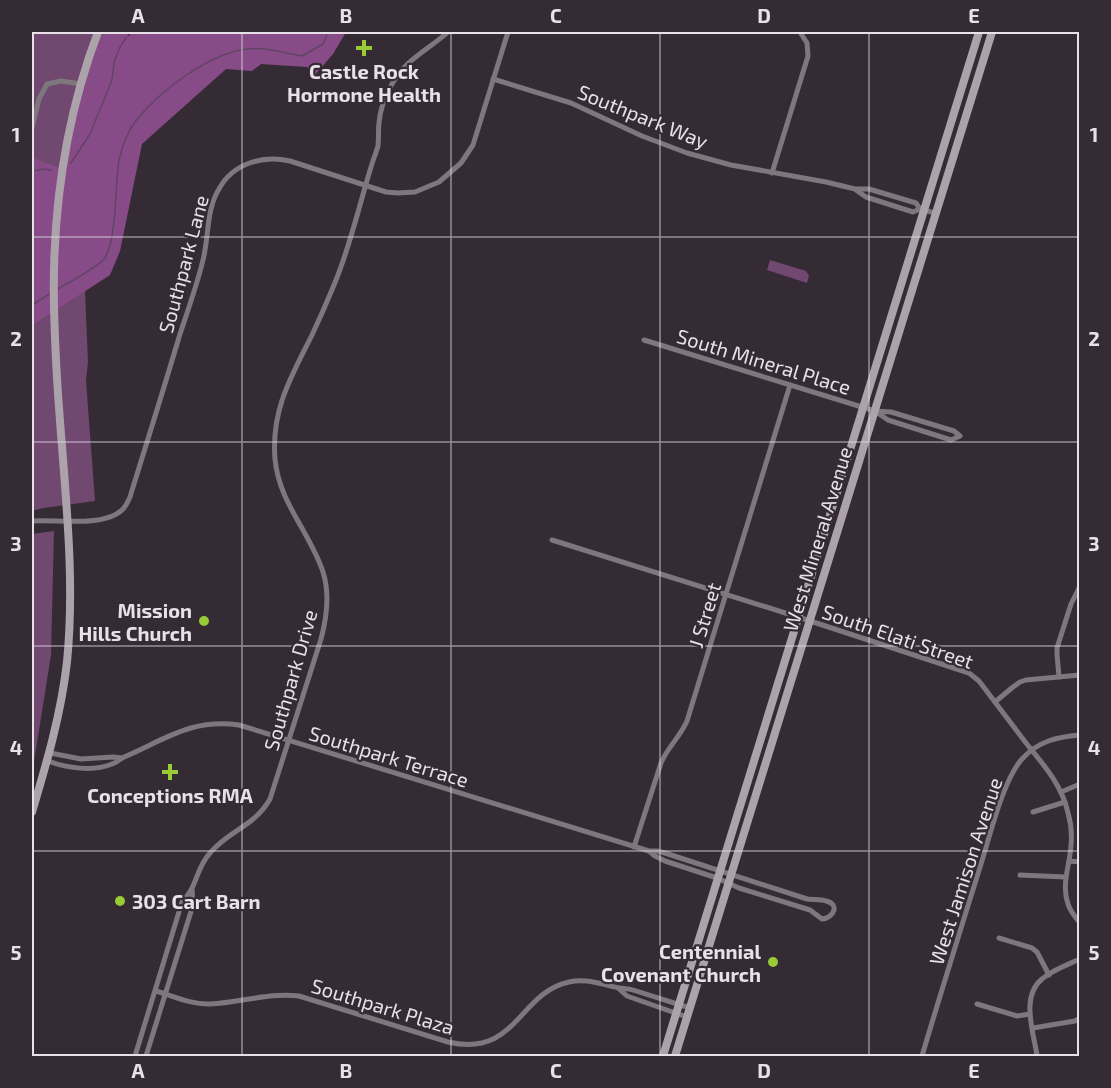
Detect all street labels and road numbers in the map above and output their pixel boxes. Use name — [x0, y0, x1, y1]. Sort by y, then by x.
street label: Southpark Way — [574, 79, 712, 153]
street label: Southpark Lane — [153, 192, 213, 336]
street label: South Mineral Place — [674, 323, 854, 399]
street label: West Mineral Avenue — [777, 444, 857, 634]
street label: J Street — [683, 579, 725, 650]
street label: South Elati Street — [819, 599, 977, 673]
street label: Southpark Drive — [258, 607, 322, 753]
street label: Southpark Terrace — [306, 720, 472, 792]
street label: West Jamison Avenue — [923, 774, 1007, 968]
street label: Southpark Plaza — [309, 973, 457, 1039]

